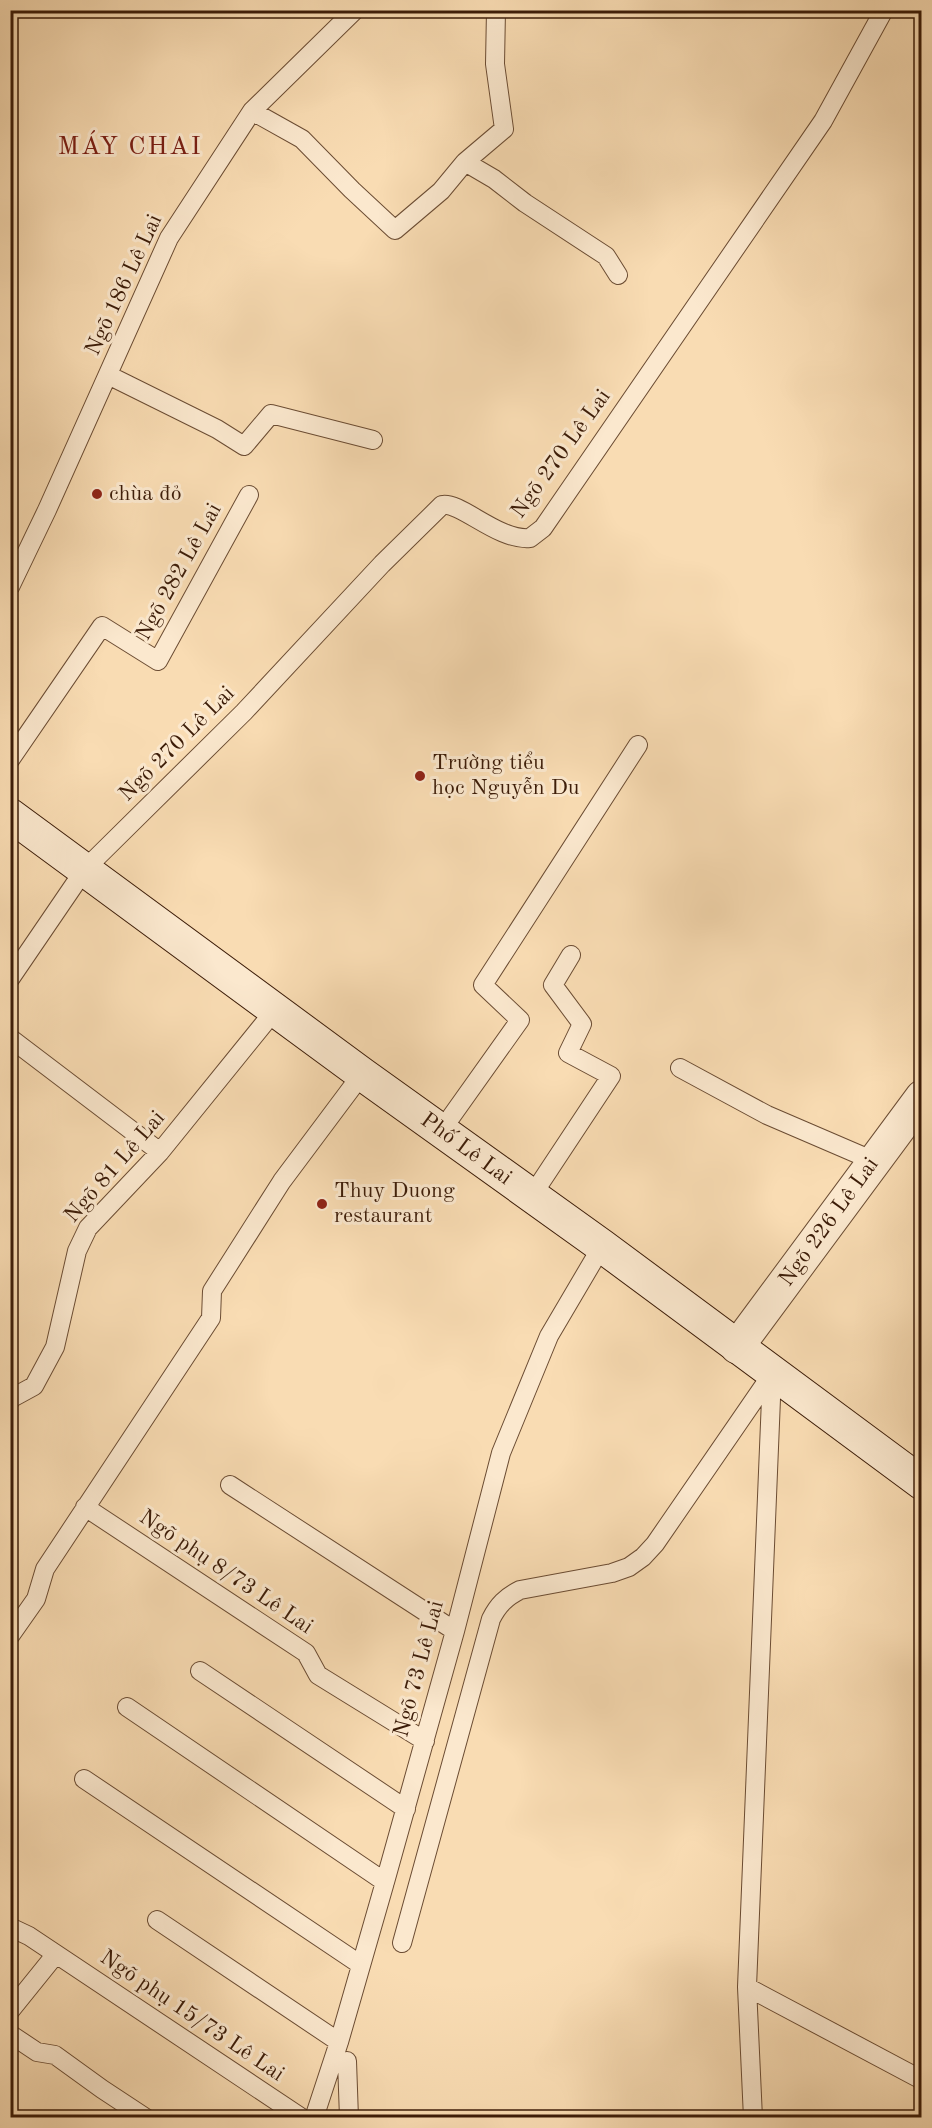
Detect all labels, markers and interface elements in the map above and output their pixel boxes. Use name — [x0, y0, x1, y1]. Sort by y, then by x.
district label: MÁY CHAI — [58, 130, 202, 160]
street label: Ngõ 186 Lê Lai — [82, 211, 166, 359]
street label: Ngõ 270 Lê Lai — [507, 386, 615, 522]
place label: chùa đỏ — [109, 483, 182, 505]
marker: chùa đỏ — [90, 487, 104, 501]
street label: Ngõ 282 Lê Lai — [132, 500, 226, 644]
street label: Ngõ 270 Lê Lai — [115, 682, 239, 806]
place label: Trường tiểu học Nguyễn Du — [432, 751, 580, 799]
marker: Trường tiểu học Nguyễn Du — [413, 769, 427, 783]
street label: Ngõ 81 Lê Lai — [61, 1107, 169, 1227]
street label: Phố Lê Lai — [416, 1109, 516, 1189]
street label: Ngõ 226 Lê Lai — [775, 1154, 883, 1290]
place label: Thuy Duong restaurant — [334, 1180, 455, 1227]
marker: Thuy Duong restaurant — [315, 1197, 329, 1211]
street label: Ngõ phụ 8/73 Lê Lai — [135, 1506, 317, 1638]
street label: Ngõ 73 Lê Lai — [390, 1598, 448, 1740]
street label: Ngõ phụ 15/73 Lê Lai — [96, 1946, 288, 2086]

